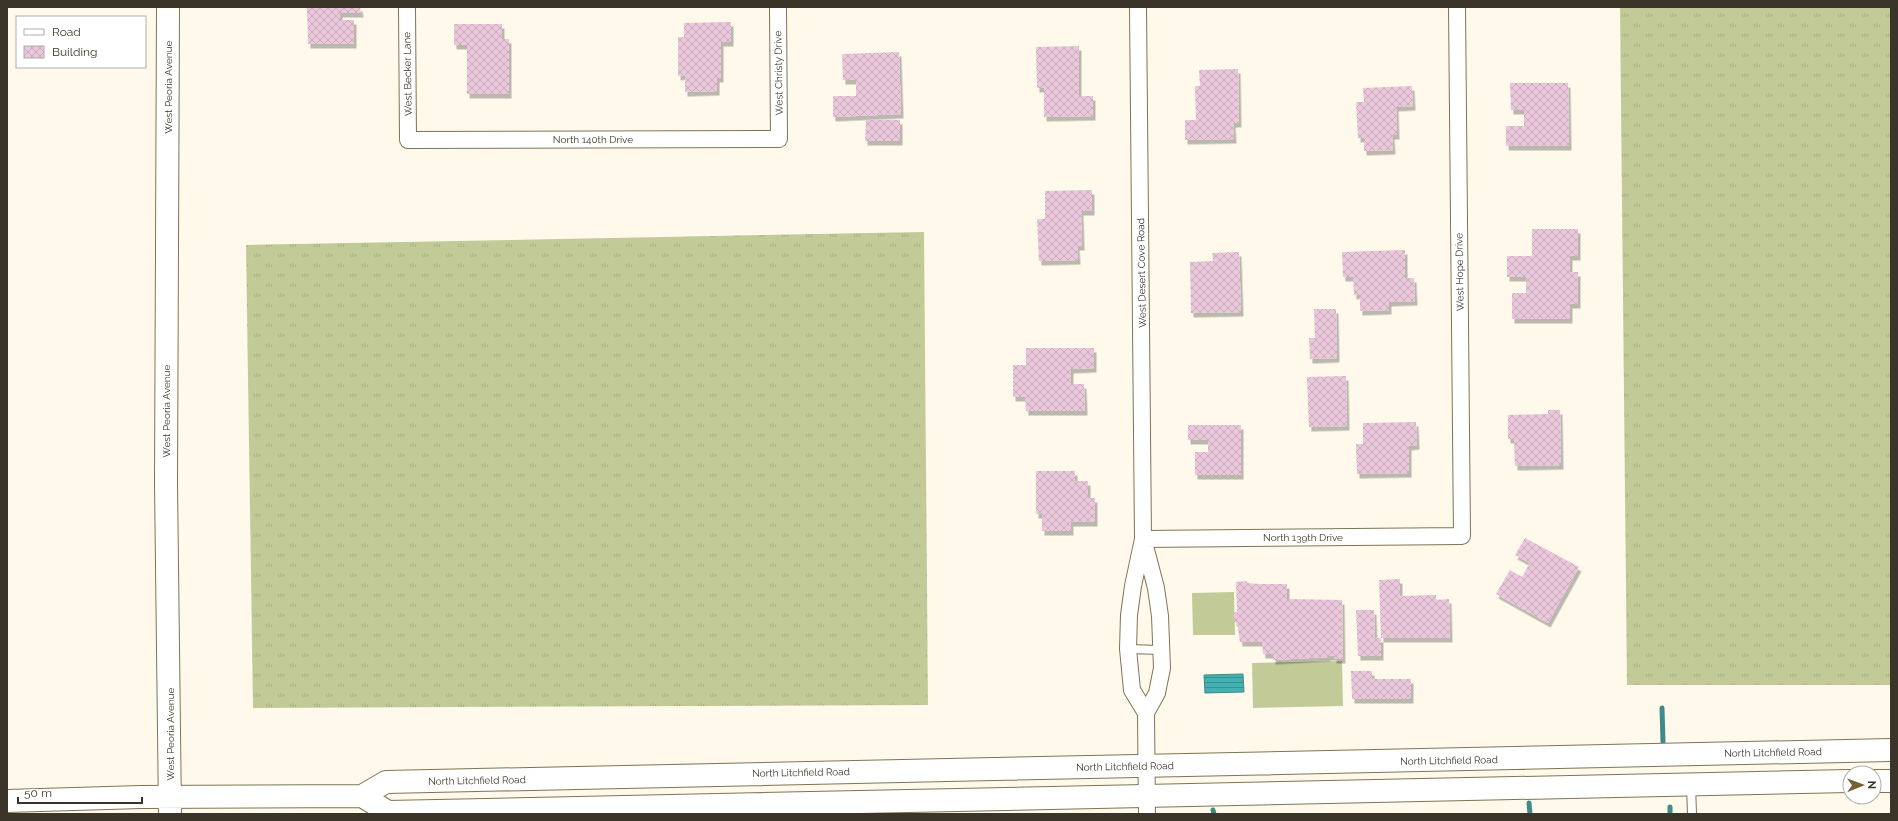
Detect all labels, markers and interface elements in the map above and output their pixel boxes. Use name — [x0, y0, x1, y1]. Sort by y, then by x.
legend — [16, 16, 146, 68]
text: Road — [52, 25, 81, 39]
street label: West Christy Drive — [772, 31, 785, 115]
street label: West Becker Lane — [401, 32, 414, 116]
street label: West Peoria Avenue — [163, 40, 174, 133]
text: Building — [52, 45, 98, 59]
street label: North 140th Drive — [553, 134, 633, 145]
street label: West Desert Cove Road — [1135, 218, 1148, 328]
street label: West Hope Drive — [1453, 233, 1466, 311]
street label: West Peoria Avenue — [161, 364, 172, 457]
street label: North 139th Drive — [1263, 532, 1343, 543]
street label: West Peoria Avenue — [165, 687, 176, 780]
street label: North Litchfield Road — [1724, 746, 1822, 759]
street label: North Litchfield Road — [1400, 754, 1498, 767]
street label: North Litchfield Road — [1076, 760, 1174, 773]
north arrow — [1842, 765, 1882, 805]
street label: North Litchfield Road — [752, 766, 850, 779]
street label: North Litchfield Road — [428, 774, 526, 787]
scale bar — [18, 779, 142, 805]
text: N — [1865, 781, 1878, 789]
text: 50 m — [24, 786, 52, 800]

